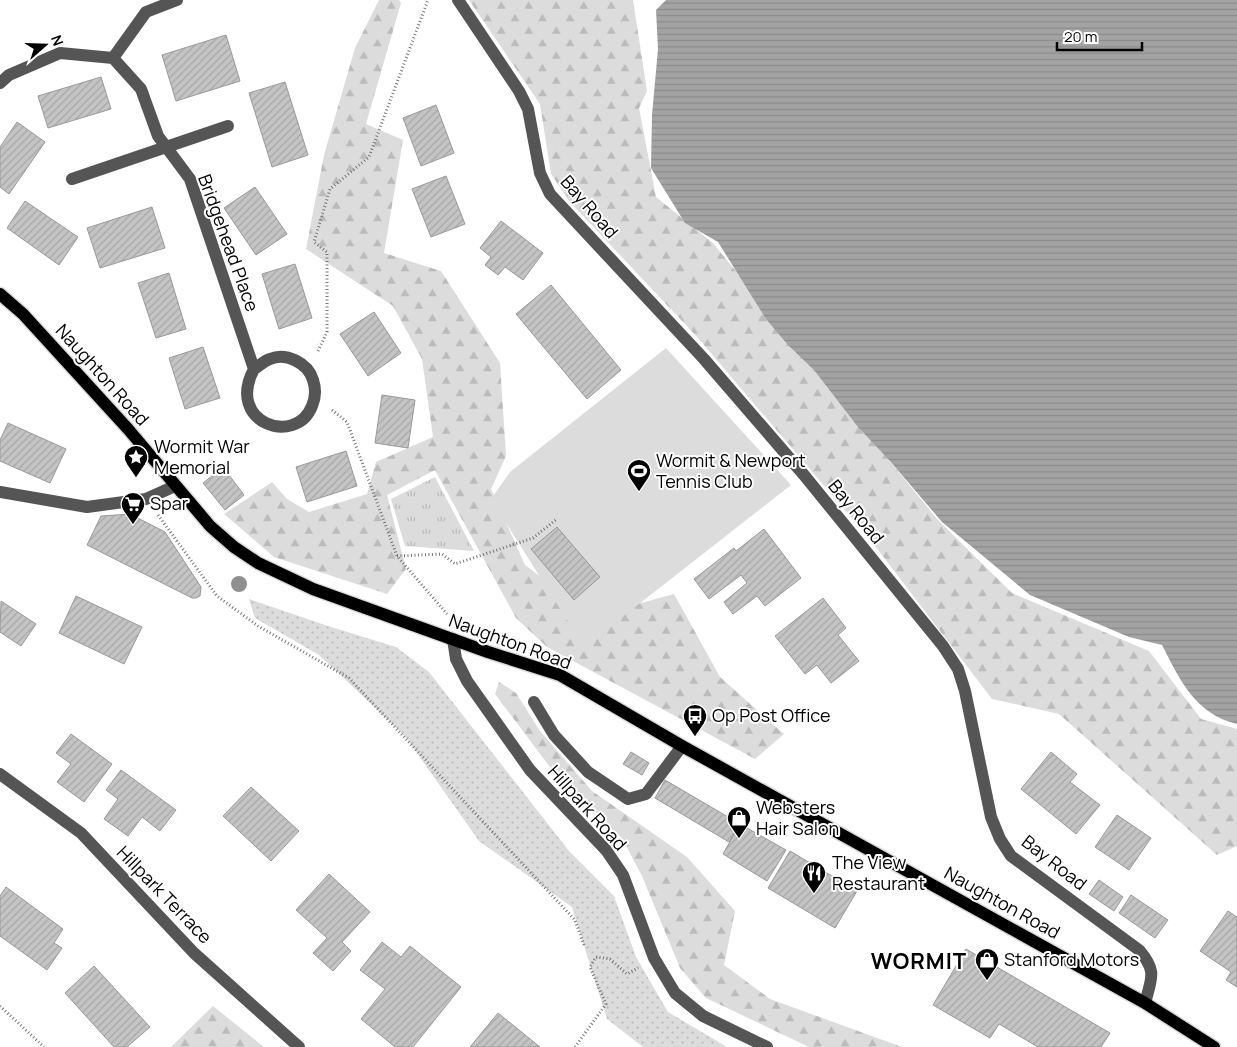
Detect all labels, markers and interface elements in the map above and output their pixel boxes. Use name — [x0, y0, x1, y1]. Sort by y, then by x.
north arrow — [20, 20, 70, 70]
scale bar — [1057, 20, 1142, 52]
text: 20 m — [1064, 26, 1097, 47]
text: N — [47, 32, 68, 48]
street label: Bay Road — [556, 170, 624, 243]
street label: Bridgehead Place — [193, 171, 265, 314]
street label: Naughton Road — [51, 318, 155, 430]
place label: Wormit War Memorial — [154, 434, 250, 479]
place icon: Wormit War Memorial — [123, 444, 149, 478]
place label: Wormit & Newport Tennis Club — [656, 448, 806, 493]
sports icon: Wormit & Newport Tennis Club — [626, 458, 652, 492]
street label: Bay Road — [823, 474, 890, 549]
supermarket icon: Spar — [120, 491, 146, 525]
place label: Spar — [150, 491, 189, 515]
street label: Naughton Road — [446, 608, 575, 674]
bus stop icon: Op Post Office — [682, 703, 708, 737]
place label: Op Post Office — [712, 703, 831, 727]
street label: Hillpark Road — [543, 759, 633, 855]
place label: Websters Hair Salon — [756, 795, 839, 840]
shop icon: Websters Hair Salon — [726, 805, 752, 839]
street label: Bay Road — [1017, 829, 1092, 895]
street label: Hillpark Terrace — [112, 840, 218, 948]
place label: The View Restaurant — [832, 850, 925, 895]
restaurant icon: The View Restaurant — [801, 860, 827, 894]
street label: Naughton Road — [940, 860, 1065, 944]
district label: WORMIT — [871, 946, 967, 976]
shop icon: Stanford Motors — [974, 947, 1000, 981]
place label: Stanford Motors — [1004, 947, 1139, 971]

